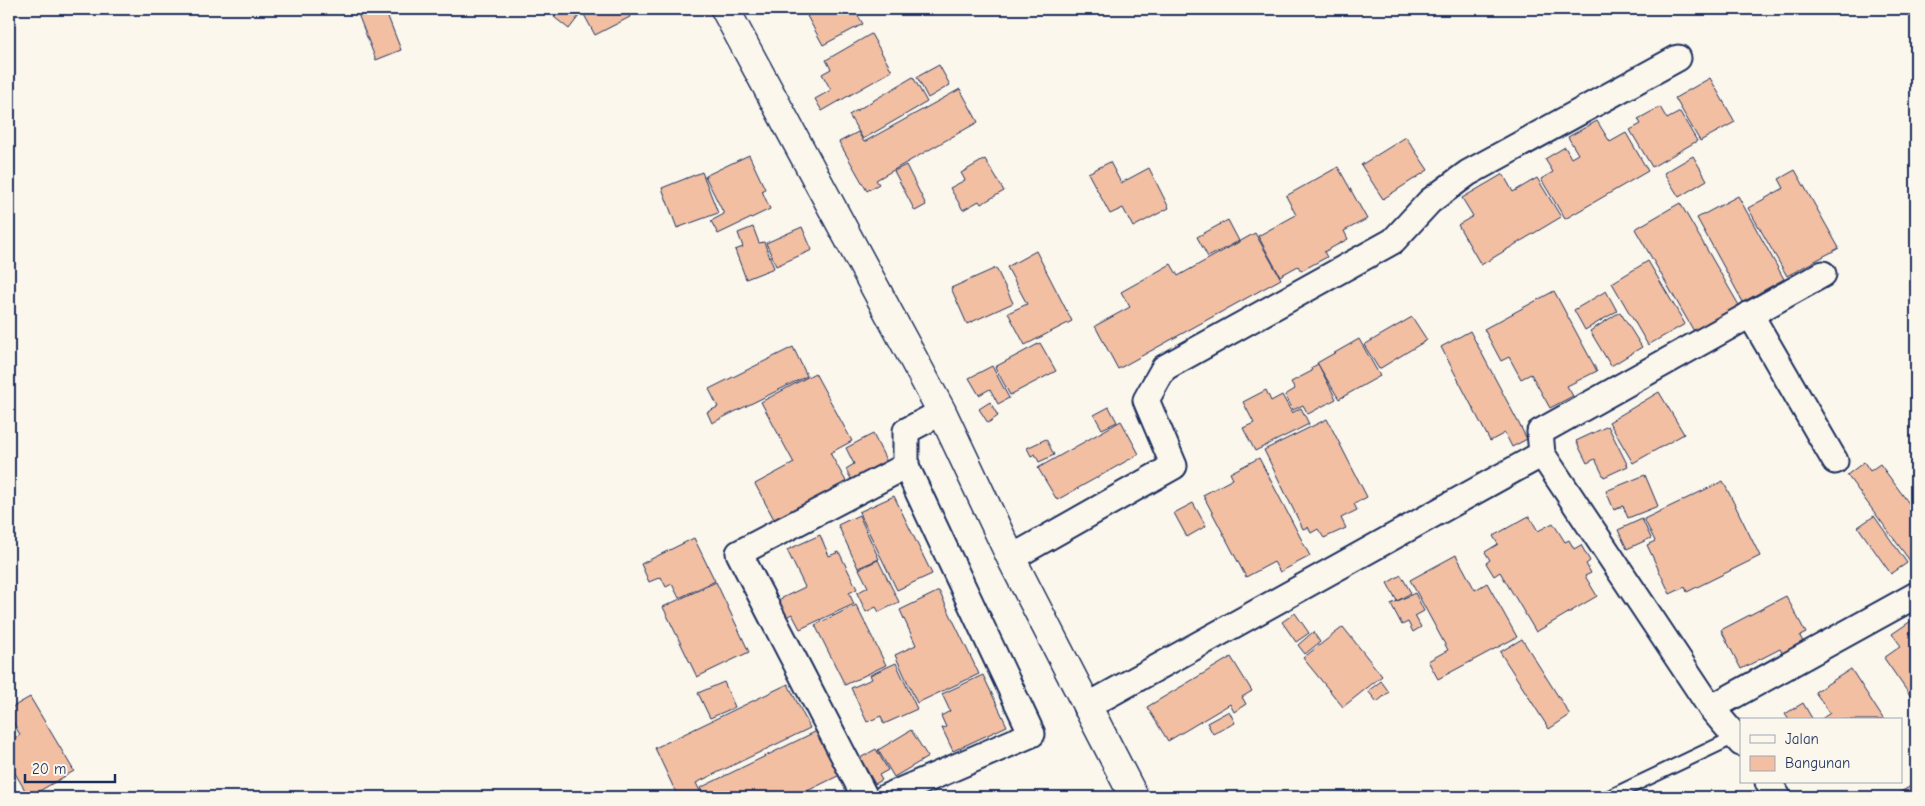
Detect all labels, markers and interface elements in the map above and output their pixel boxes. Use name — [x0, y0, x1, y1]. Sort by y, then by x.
legend — [1740, 718, 1902, 784]
text: Jalan — [1785, 730, 1819, 748]
scale bar — [25, 751, 115, 783]
text: Bangunan — [1785, 754, 1850, 772]
text: 20 m — [32, 760, 66, 778]

